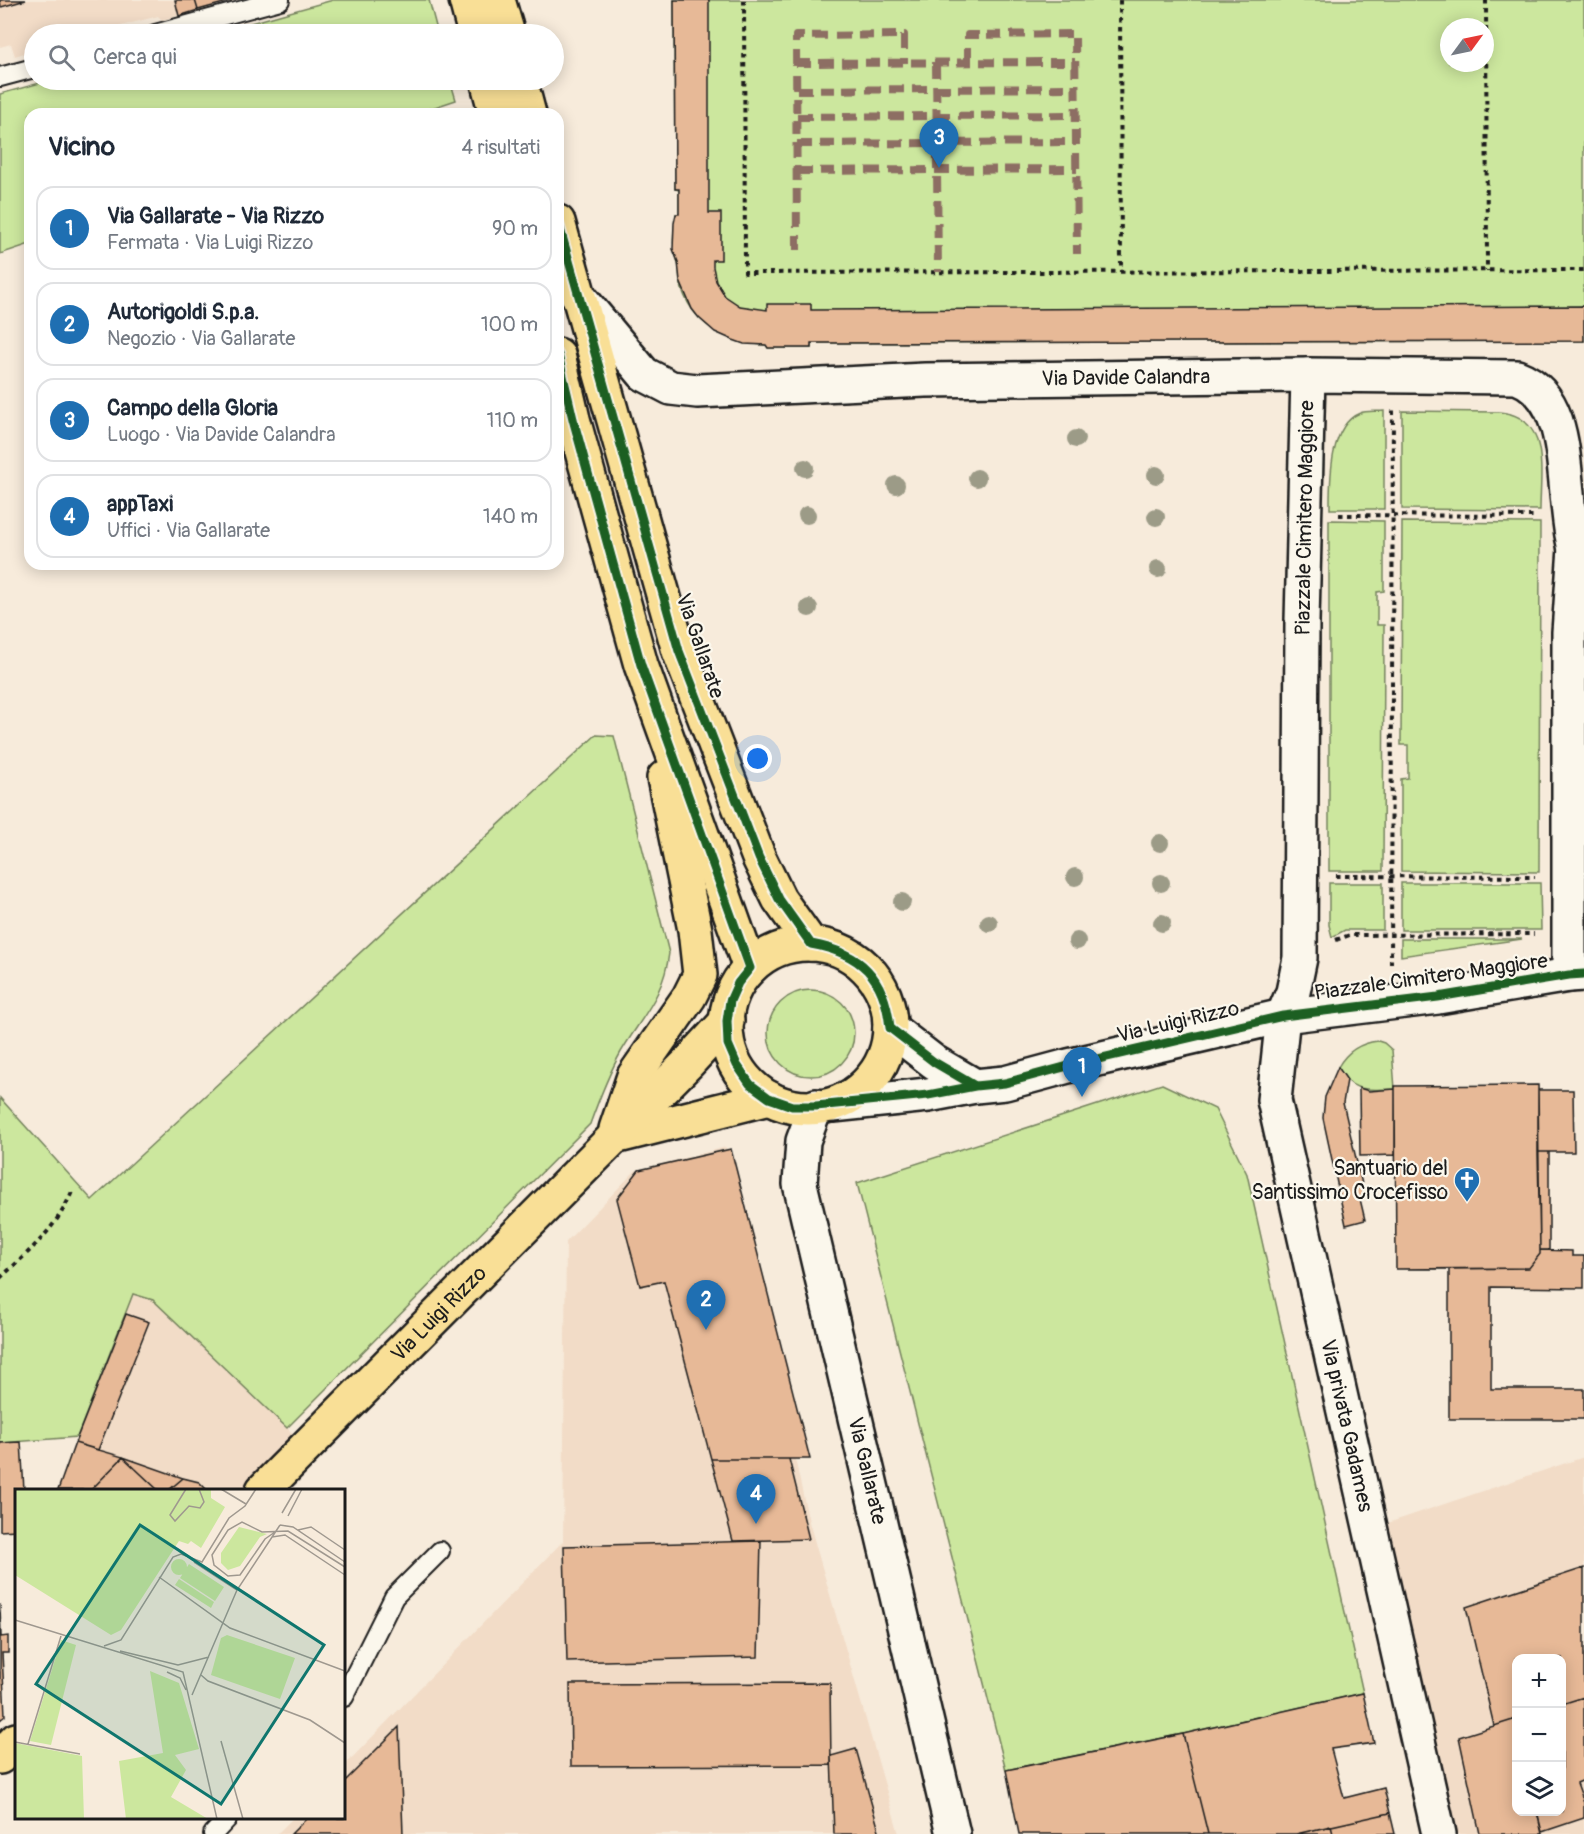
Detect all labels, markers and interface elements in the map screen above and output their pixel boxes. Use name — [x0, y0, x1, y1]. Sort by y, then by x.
north arrow — [1440, 18, 1494, 72]
search box — [24, 24, 564, 90]
icon: search — [45, 41, 78, 74]
text: Cerca qui — [93, 43, 177, 71]
pin: 3 — [920, 118, 958, 168]
text: Vicino — [48, 131, 115, 163]
text: 4 risultati — [462, 135, 540, 160]
text: Via Gallarate - Via Rizzo — [107, 202, 324, 230]
text: 1 — [66, 216, 73, 241]
text: 90 m — [492, 216, 538, 241]
text: Fermata · Via Luigi Rizzo — [107, 230, 313, 255]
text: Autorigoldi S.p.a. — [107, 298, 259, 326]
text: 2 — [64, 312, 75, 337]
text: 100 m — [481, 312, 538, 337]
text: Negozio · Via Gallarate — [107, 326, 295, 351]
street label: Via Davide Calandra — [1041, 363, 1210, 392]
text: Campo della Gloria — [107, 394, 278, 422]
street label: Piazzale Cimitero Maggiore — [1289, 399, 1321, 636]
text: 3 — [64, 408, 75, 433]
text: 110 m — [487, 408, 538, 433]
text: Luogo · Via Davide Calandra — [107, 422, 335, 447]
text: appTaxi — [107, 490, 173, 518]
text: 4 — [64, 504, 75, 529]
text: 140 m — [483, 504, 538, 529]
text: Uffici · Via Gallarate — [107, 518, 270, 543]
street label: Via Gallarate — [669, 590, 731, 703]
your location — [743, 744, 772, 773]
street label: Piazzale Cimitero Maggiore — [1313, 947, 1550, 1007]
street label: Via Luigi Rizzo — [1114, 995, 1242, 1049]
pin: 1 — [1062, 1048, 1102, 1097]
place label: Santuario del Santissimo Crocefisso — [1252, 1155, 1448, 1206]
church icon: Santuario del Santissimo Crocefisso — [1452, 1165, 1482, 1203]
street label: Via Luigi Rizzo — [385, 1260, 492, 1367]
pin: 2 — [686, 1280, 726, 1330]
street label: Via privata Gadames — [1315, 1337, 1380, 1515]
street label: Via Gallarate — [842, 1414, 893, 1528]
pin: 4 — [736, 1474, 776, 1524]
inset map — [15, 1489, 345, 1819]
map controls — [1512, 1654, 1566, 1816]
button: + — [1512, 1654, 1566, 1708]
button: − — [1512, 1708, 1566, 1762]
button: layers — [1512, 1762, 1566, 1816]

